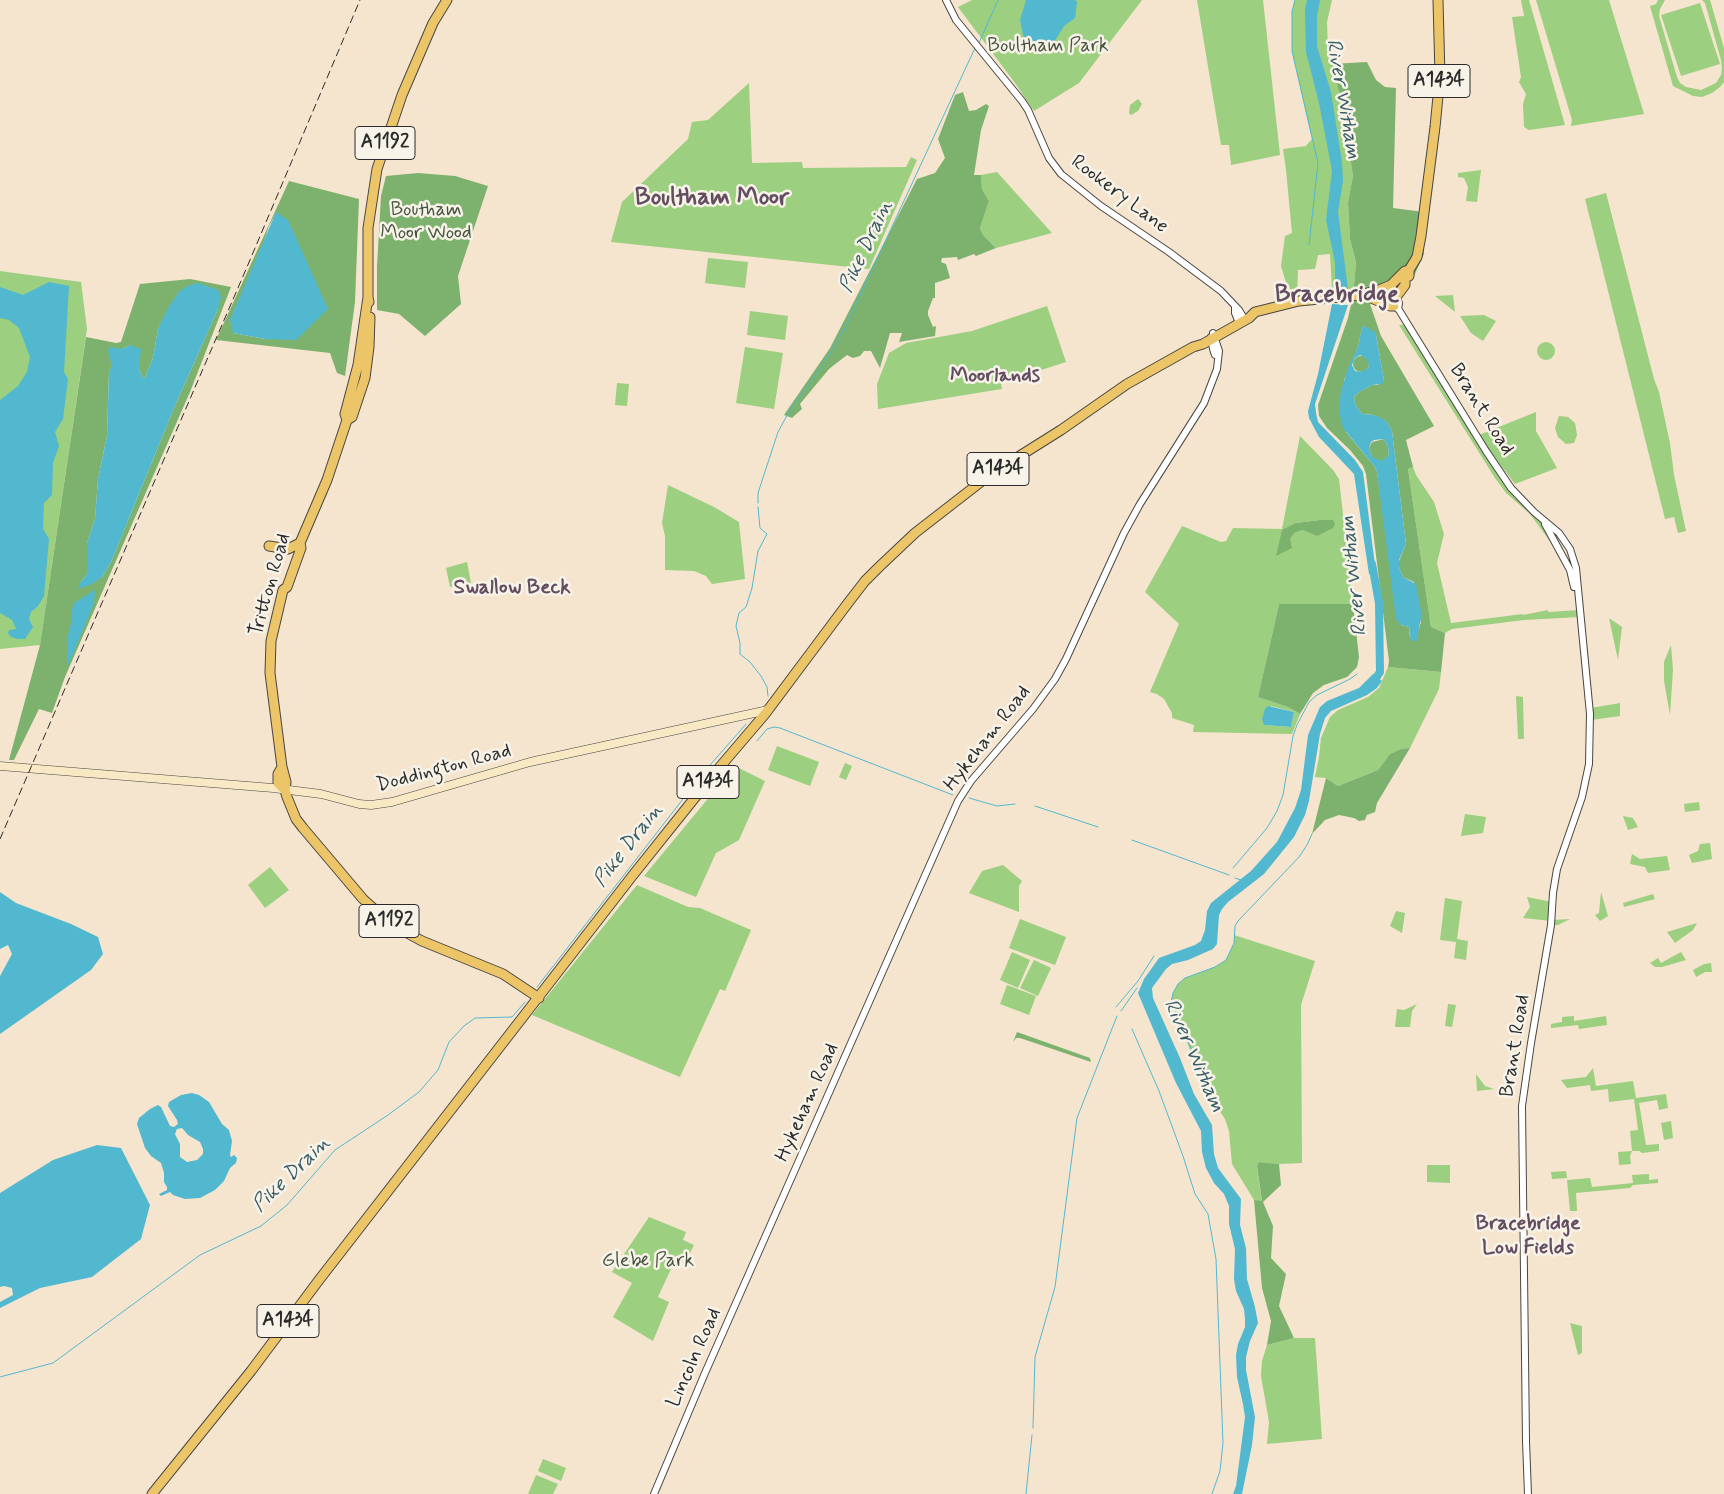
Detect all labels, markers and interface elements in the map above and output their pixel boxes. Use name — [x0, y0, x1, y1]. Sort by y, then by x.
park label: Boultham Park — [987, 35, 1109, 59]
water label: River Witham — [1319, 37, 1365, 161]
road number: A1434 — [1408, 64, 1470, 98]
road number: A1192 — [355, 126, 415, 160]
street label: Rookery Lane — [1066, 151, 1172, 239]
district label: Boultham Moor — [635, 184, 789, 214]
water label: Pike Drain — [835, 197, 899, 297]
park label: Boutham Moor Wood — [380, 199, 472, 246]
district label: Bracebridge — [1275, 281, 1399, 311]
street label: Brant Road — [1443, 360, 1519, 460]
district label: Moorlands — [950, 364, 1040, 390]
road number: A1434 — [967, 452, 1029, 486]
water label: River Witham — [1336, 514, 1374, 638]
street label: Tritton Road — [245, 531, 297, 639]
district label: Swallow Beck — [453, 576, 571, 602]
street label: Hykeham Road — [939, 681, 1037, 797]
street label: Doddington Road — [374, 739, 514, 799]
road number: A1434 — [677, 766, 739, 799]
water label: Pike Drain — [589, 799, 669, 893]
road number: A1192 — [359, 904, 419, 938]
street label: Brant Road — [1496, 993, 1536, 1099]
water label: River Witham — [1157, 996, 1229, 1116]
street label: Hykeham Road — [771, 1040, 845, 1166]
water label: Pike Drain — [248, 1132, 336, 1218]
district label: Bracebridge Low Fields — [1476, 1212, 1580, 1262]
park label: Glebe Park — [602, 1250, 694, 1274]
road number: A1434 — [257, 1304, 319, 1338]
street label: Lincoln Road — [663, 1305, 727, 1411]

